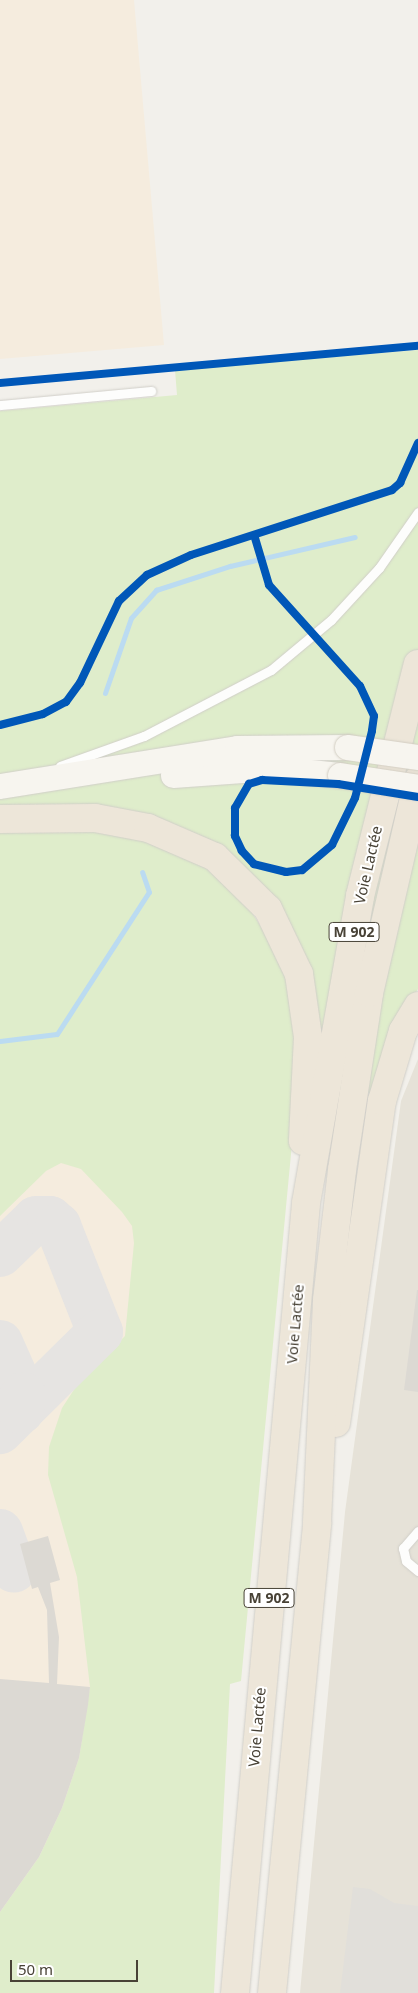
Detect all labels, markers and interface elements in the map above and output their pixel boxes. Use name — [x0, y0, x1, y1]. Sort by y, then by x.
street label: Voie Lactée — [350, 824, 386, 906]
road number: M 902 — [328, 920, 380, 944]
street label: Voie Lactée — [283, 1283, 307, 1365]
road number: M 902 — [243, 1586, 295, 1610]
street label: Voie Lactée — [245, 1686, 269, 1768]
scale bar — [12, 1950, 140, 1982]
text: 50 m — [18, 1959, 53, 1979]

